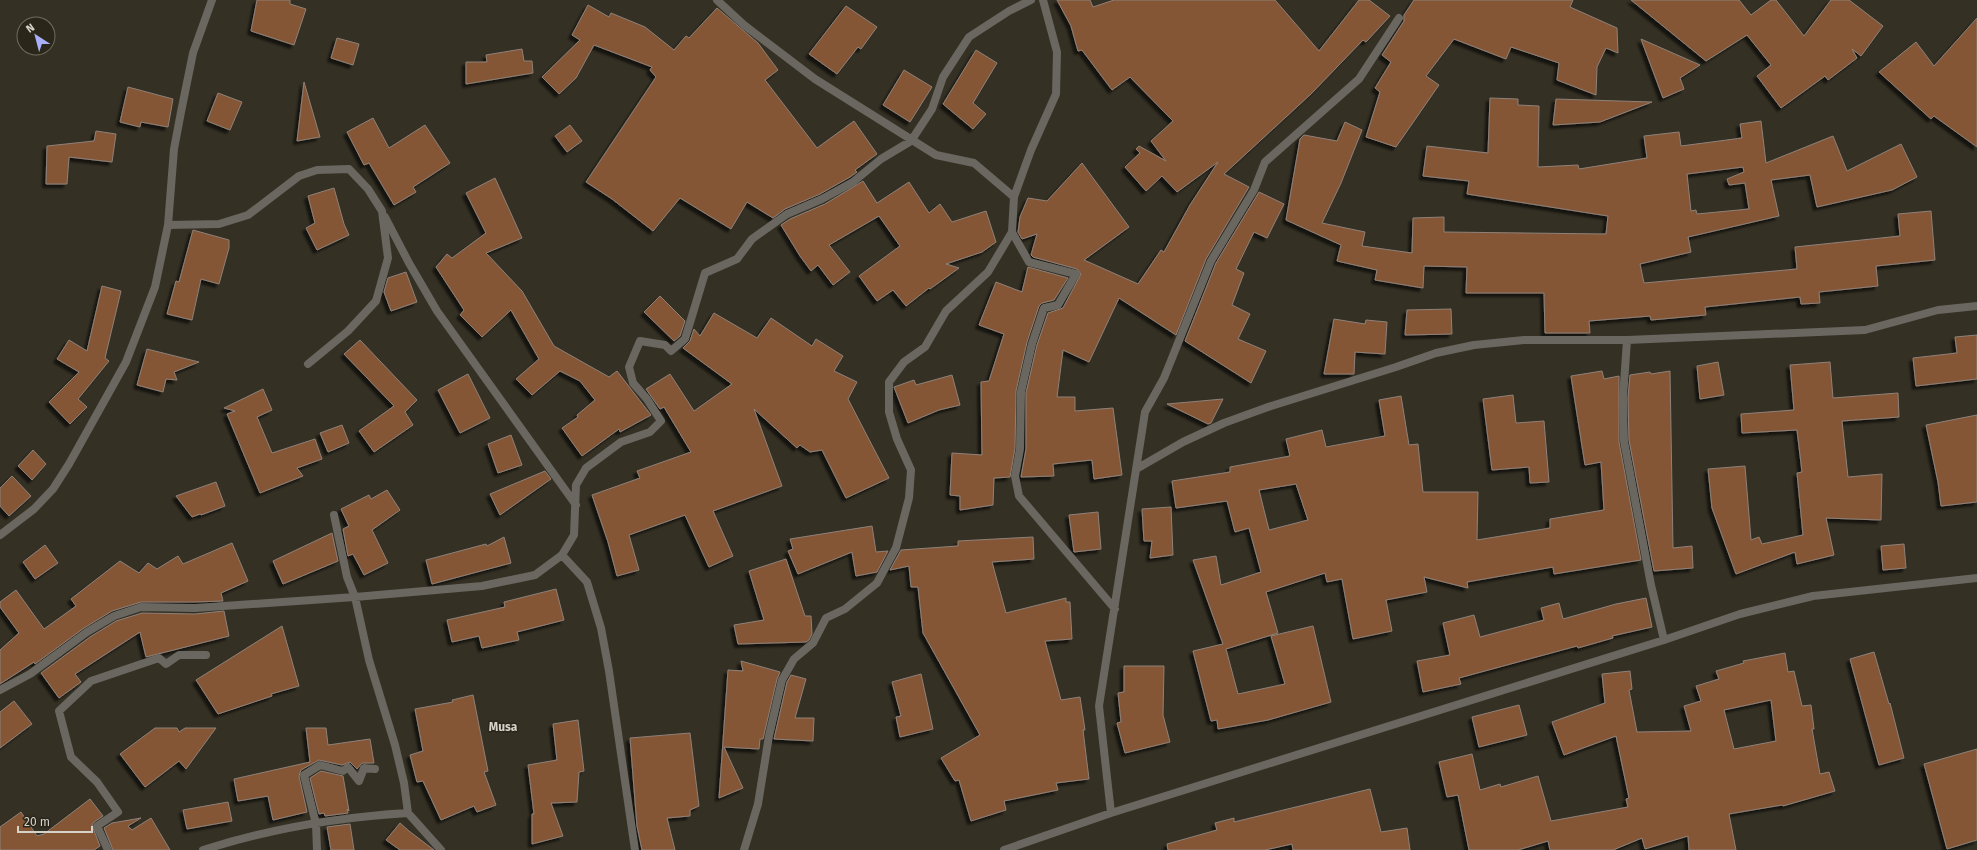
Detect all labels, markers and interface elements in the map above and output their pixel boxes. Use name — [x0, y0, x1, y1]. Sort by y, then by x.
north arrow — [16, 16, 56, 56]
text: N — [24, 21, 37, 36]
district label: Musa — [489, 720, 518, 734]
scale bar — [18, 808, 92, 834]
text: 20 m — [24, 815, 50, 829]

